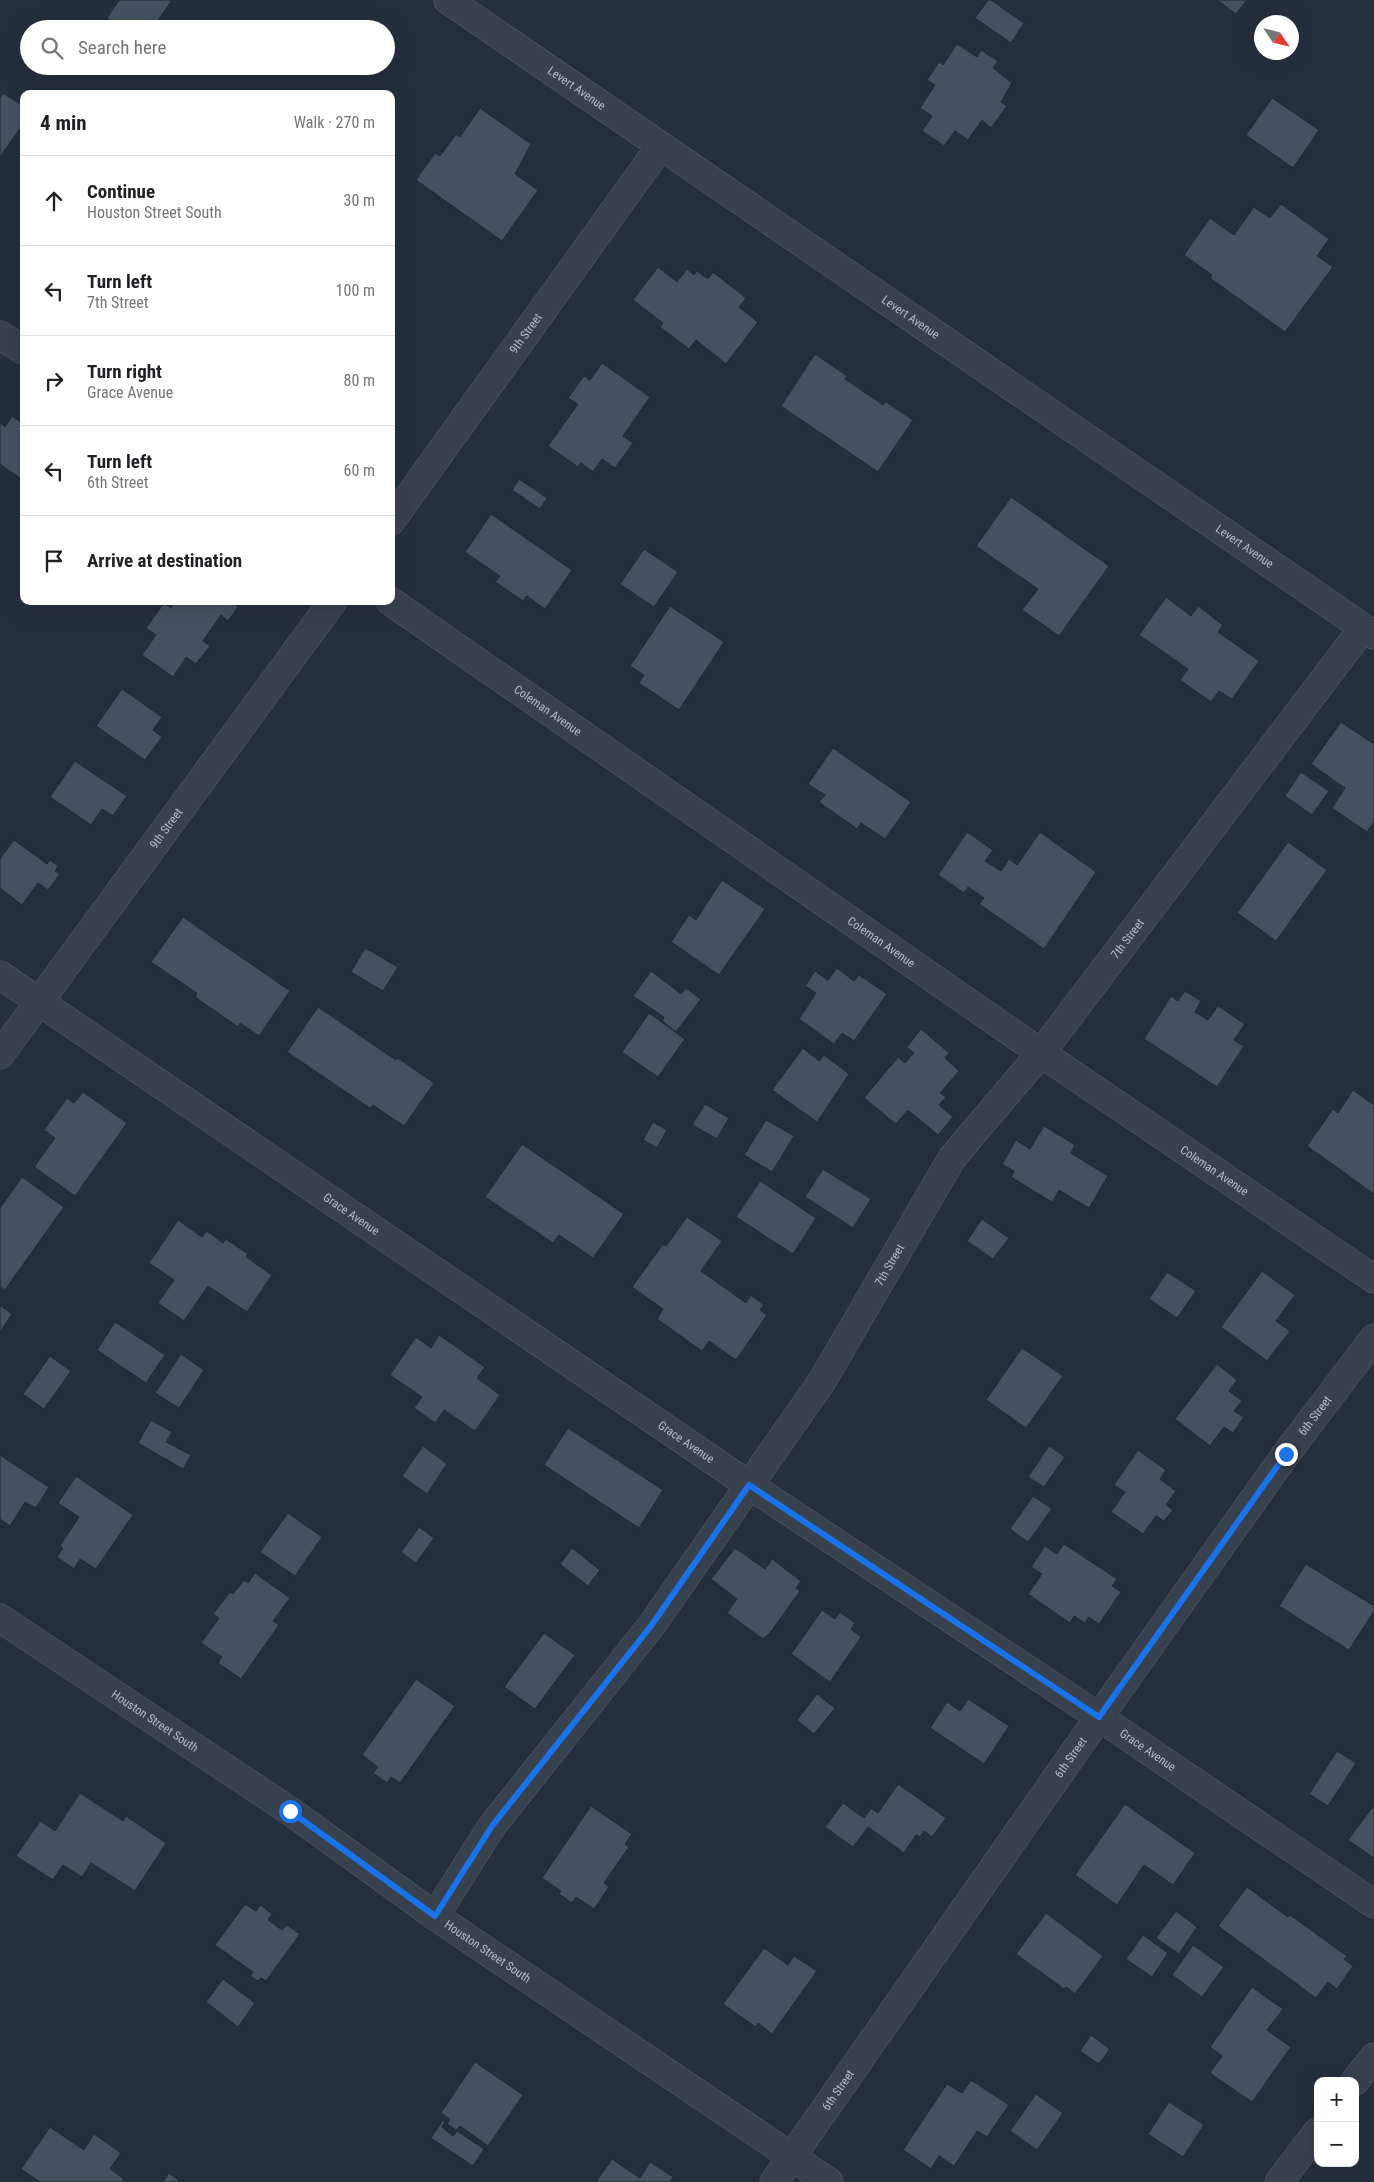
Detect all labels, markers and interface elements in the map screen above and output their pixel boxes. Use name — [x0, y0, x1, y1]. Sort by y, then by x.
north arrow — [1254, 15, 1299, 60]
search box — [20, 20, 395, 75]
icon: search — [38, 34, 66, 62]
text: Search here — [78, 36, 166, 59]
street label: Levert Avenue — [545, 64, 608, 113]
text: 4 min — [40, 111, 87, 135]
text: Walk · 270 m — [294, 113, 375, 132]
text: Continue — [87, 180, 155, 203]
icon: ahead — [40, 187, 68, 215]
text: 30 m — [343, 191, 375, 210]
text: Houston Street South — [87, 203, 222, 222]
text: Turn left — [87, 270, 152, 293]
icon: left — [40, 277, 68, 305]
text: 100 m — [336, 281, 375, 300]
text: 7th Street — [87, 293, 149, 312]
street label: Levert Avenue — [879, 293, 942, 342]
street label: 9th Street — [507, 310, 545, 356]
text: Turn right — [87, 360, 162, 383]
icon: right — [40, 367, 68, 395]
text: 80 m — [343, 371, 375, 390]
text: Grace Avenue — [87, 383, 173, 402]
text: Turn left — [87, 450, 152, 473]
icon: left — [40, 457, 68, 485]
text: 60 m — [343, 461, 375, 480]
text: 6th Street — [87, 473, 149, 492]
street label: Levert Avenue — [1213, 522, 1277, 571]
icon: arrive — [40, 547, 68, 575]
text: Arrive at destination — [87, 549, 242, 572]
street label: Coleman Avenue — [511, 682, 585, 739]
street label: 9th Street — [147, 805, 186, 851]
street label: Coleman Avenue — [845, 914, 918, 971]
street label: 7th Street — [1108, 916, 1147, 961]
street label: Coleman Avenue — [1178, 1143, 1251, 1199]
street label: Grace Avenue — [321, 1190, 382, 1238]
street label: 7th Street — [872, 1241, 907, 1289]
street label: 6th Street — [1295, 1393, 1335, 1438]
street label: Grace Avenue — [655, 1418, 717, 1466]
route end — [1275, 1443, 1298, 1466]
street label: Houston Street South — [109, 1687, 201, 1755]
street label: Grace Avenue — [1117, 1726, 1179, 1774]
street label: 6th Street — [1052, 1734, 1090, 1780]
route start — [279, 1800, 302, 1823]
street label: Houston Street South — [442, 1917, 534, 1986]
street label: 6th Street — [819, 2067, 857, 2113]
map controls — [1314, 2077, 1359, 2167]
button: + — [1314, 2077, 1359, 2122]
button: − — [1314, 2122, 1359, 2167]

